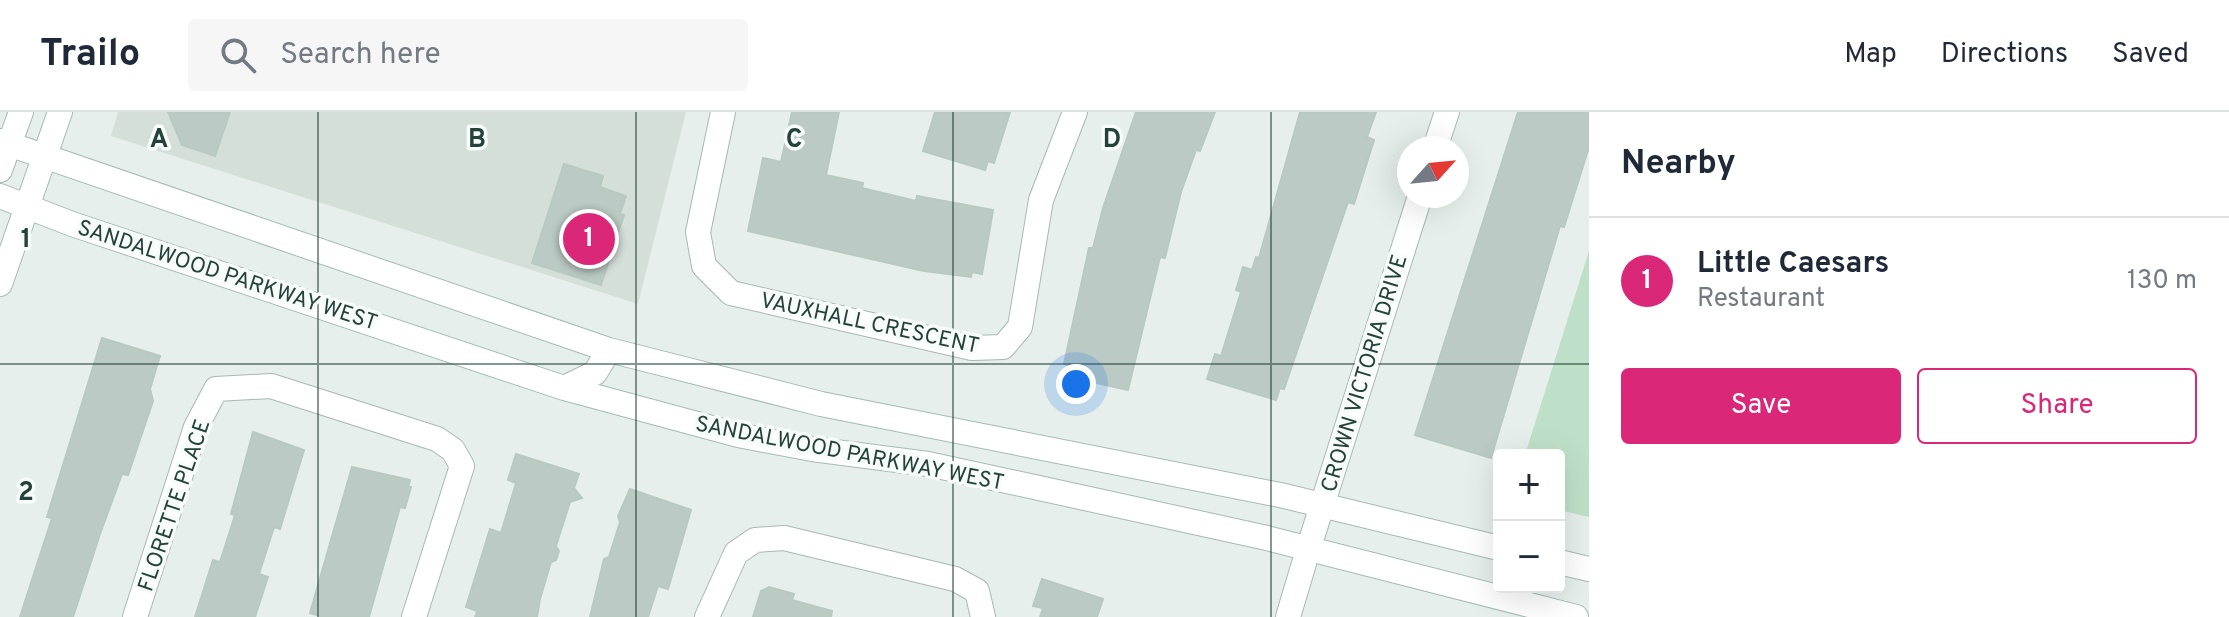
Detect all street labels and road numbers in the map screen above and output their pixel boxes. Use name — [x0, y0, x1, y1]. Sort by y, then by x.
street label: SANDALWOOD PARKWAY WEST — [74, 215, 381, 338]
street label: CROWN VICTORIA DRIVE — [1316, 252, 1414, 496]
street label: VAUXHALL CRESCENT — [758, 288, 981, 361]
street label: SANDALWOOD PARKWAY WEST — [693, 411, 1006, 498]
street label: FLORETTE PLACE — [133, 416, 217, 595]

